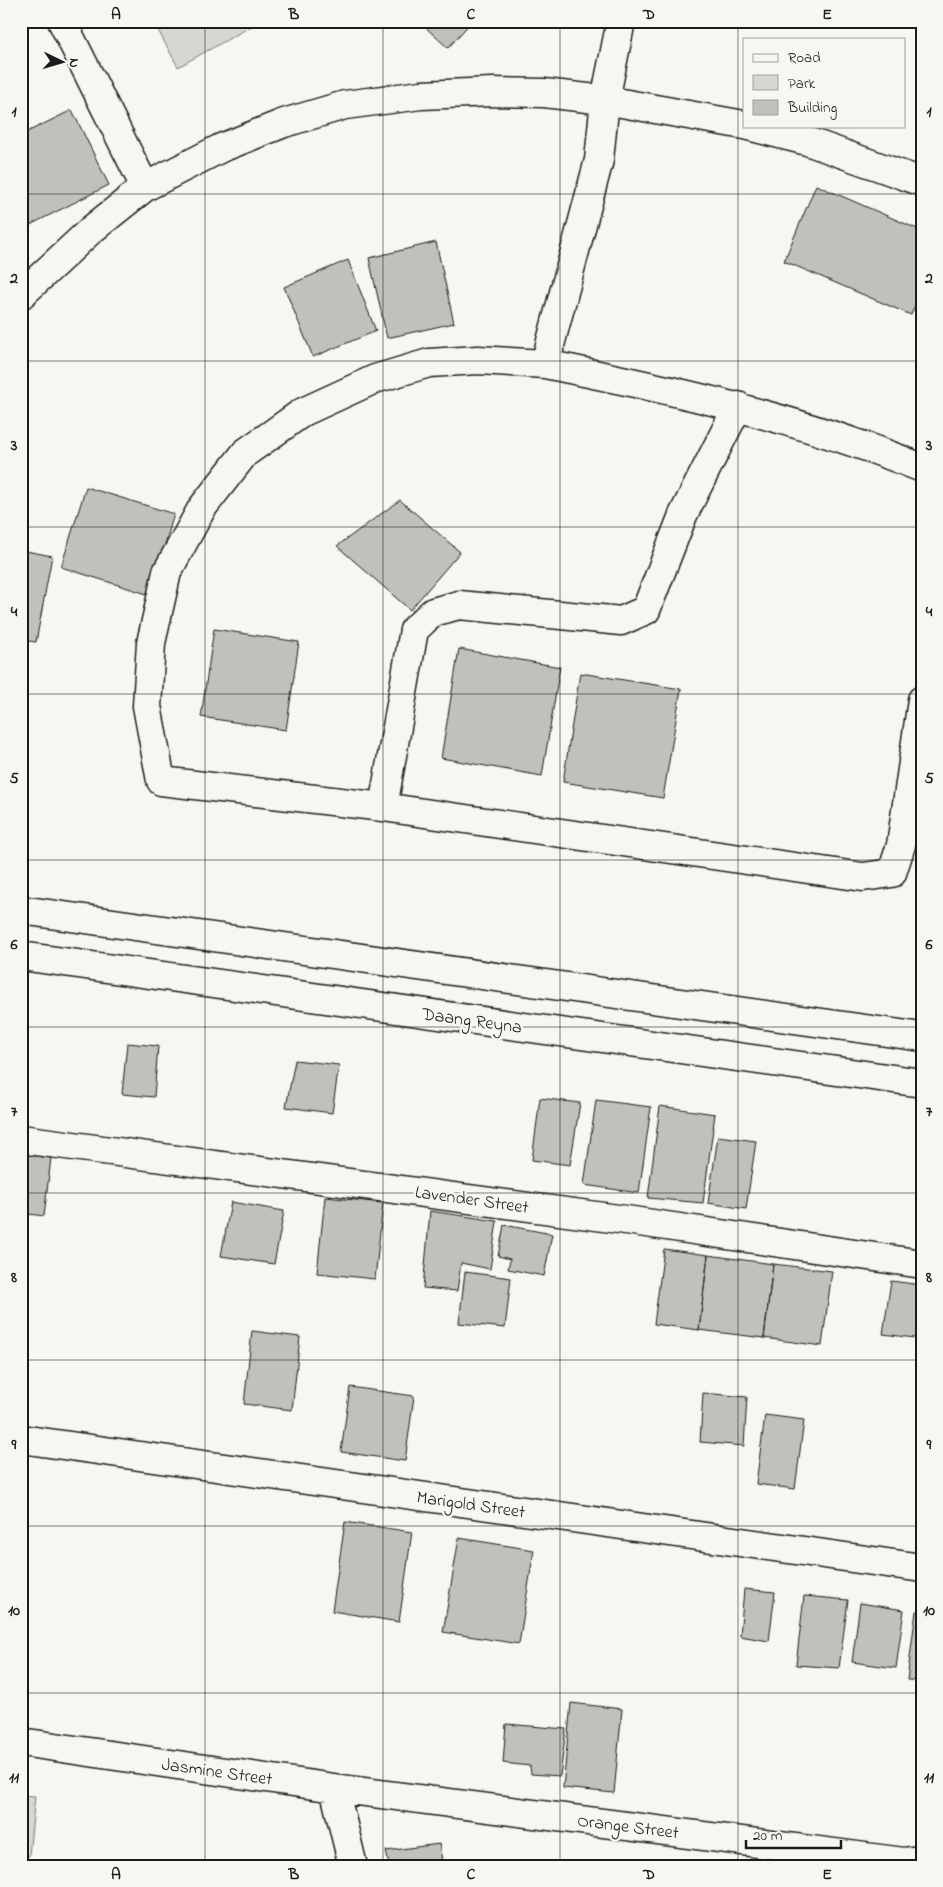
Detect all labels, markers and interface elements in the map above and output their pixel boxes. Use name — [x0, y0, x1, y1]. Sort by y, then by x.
text: A — [111, 3, 121, 27]
text: B — [288, 3, 300, 27]
text: C — [467, 3, 476, 27]
text: D — [642, 3, 655, 27]
text: E — [822, 3, 832, 27]
north arrow — [38, 38, 88, 88]
legend — [743, 38, 906, 128]
text: Road — [788, 47, 821, 69]
text: N — [63, 57, 84, 69]
text: Park — [788, 73, 816, 95]
text: Building — [787, 97, 837, 120]
text: 1 — [11, 100, 17, 124]
text: 1 — [926, 100, 932, 124]
text: 2 — [9, 267, 18, 291]
text: 2 — [924, 267, 933, 291]
text: 3 — [10, 434, 18, 458]
text: 3 — [925, 434, 933, 458]
text: 4 — [10, 600, 18, 624]
text: 4 — [925, 600, 933, 624]
text: 5 — [9, 767, 19, 791]
text: 5 — [924, 767, 934, 791]
text: 6 — [9, 933, 18, 957]
text: 6 — [924, 933, 933, 957]
street label: Daang Reyna — [419, 1002, 523, 1043]
text: 7 — [11, 1100, 18, 1124]
text: 7 — [926, 1100, 933, 1124]
street label: Lavender Street — [413, 1180, 530, 1222]
text: 8 — [10, 1266, 17, 1290]
text: 8 — [925, 1266, 932, 1290]
text: 9 — [11, 1433, 17, 1457]
text: 9 — [926, 1433, 932, 1457]
street label: Marigold Street — [415, 1485, 527, 1527]
text: 10 — [8, 1599, 20, 1623]
text: 10 — [923, 1599, 935, 1623]
street label: Jasmine Street — [160, 1752, 274, 1794]
text: 11 — [9, 1766, 20, 1790]
text: 11 — [924, 1766, 935, 1790]
street label: Orange Street — [575, 1809, 680, 1848]
scale bar — [746, 1817, 840, 1849]
text: 20 m — [753, 1825, 783, 1847]
text: A — [111, 1863, 121, 1887]
text: B — [288, 1863, 300, 1887]
text: C — [467, 1863, 476, 1887]
text: D — [642, 1863, 655, 1887]
text: E — [822, 1863, 832, 1887]

